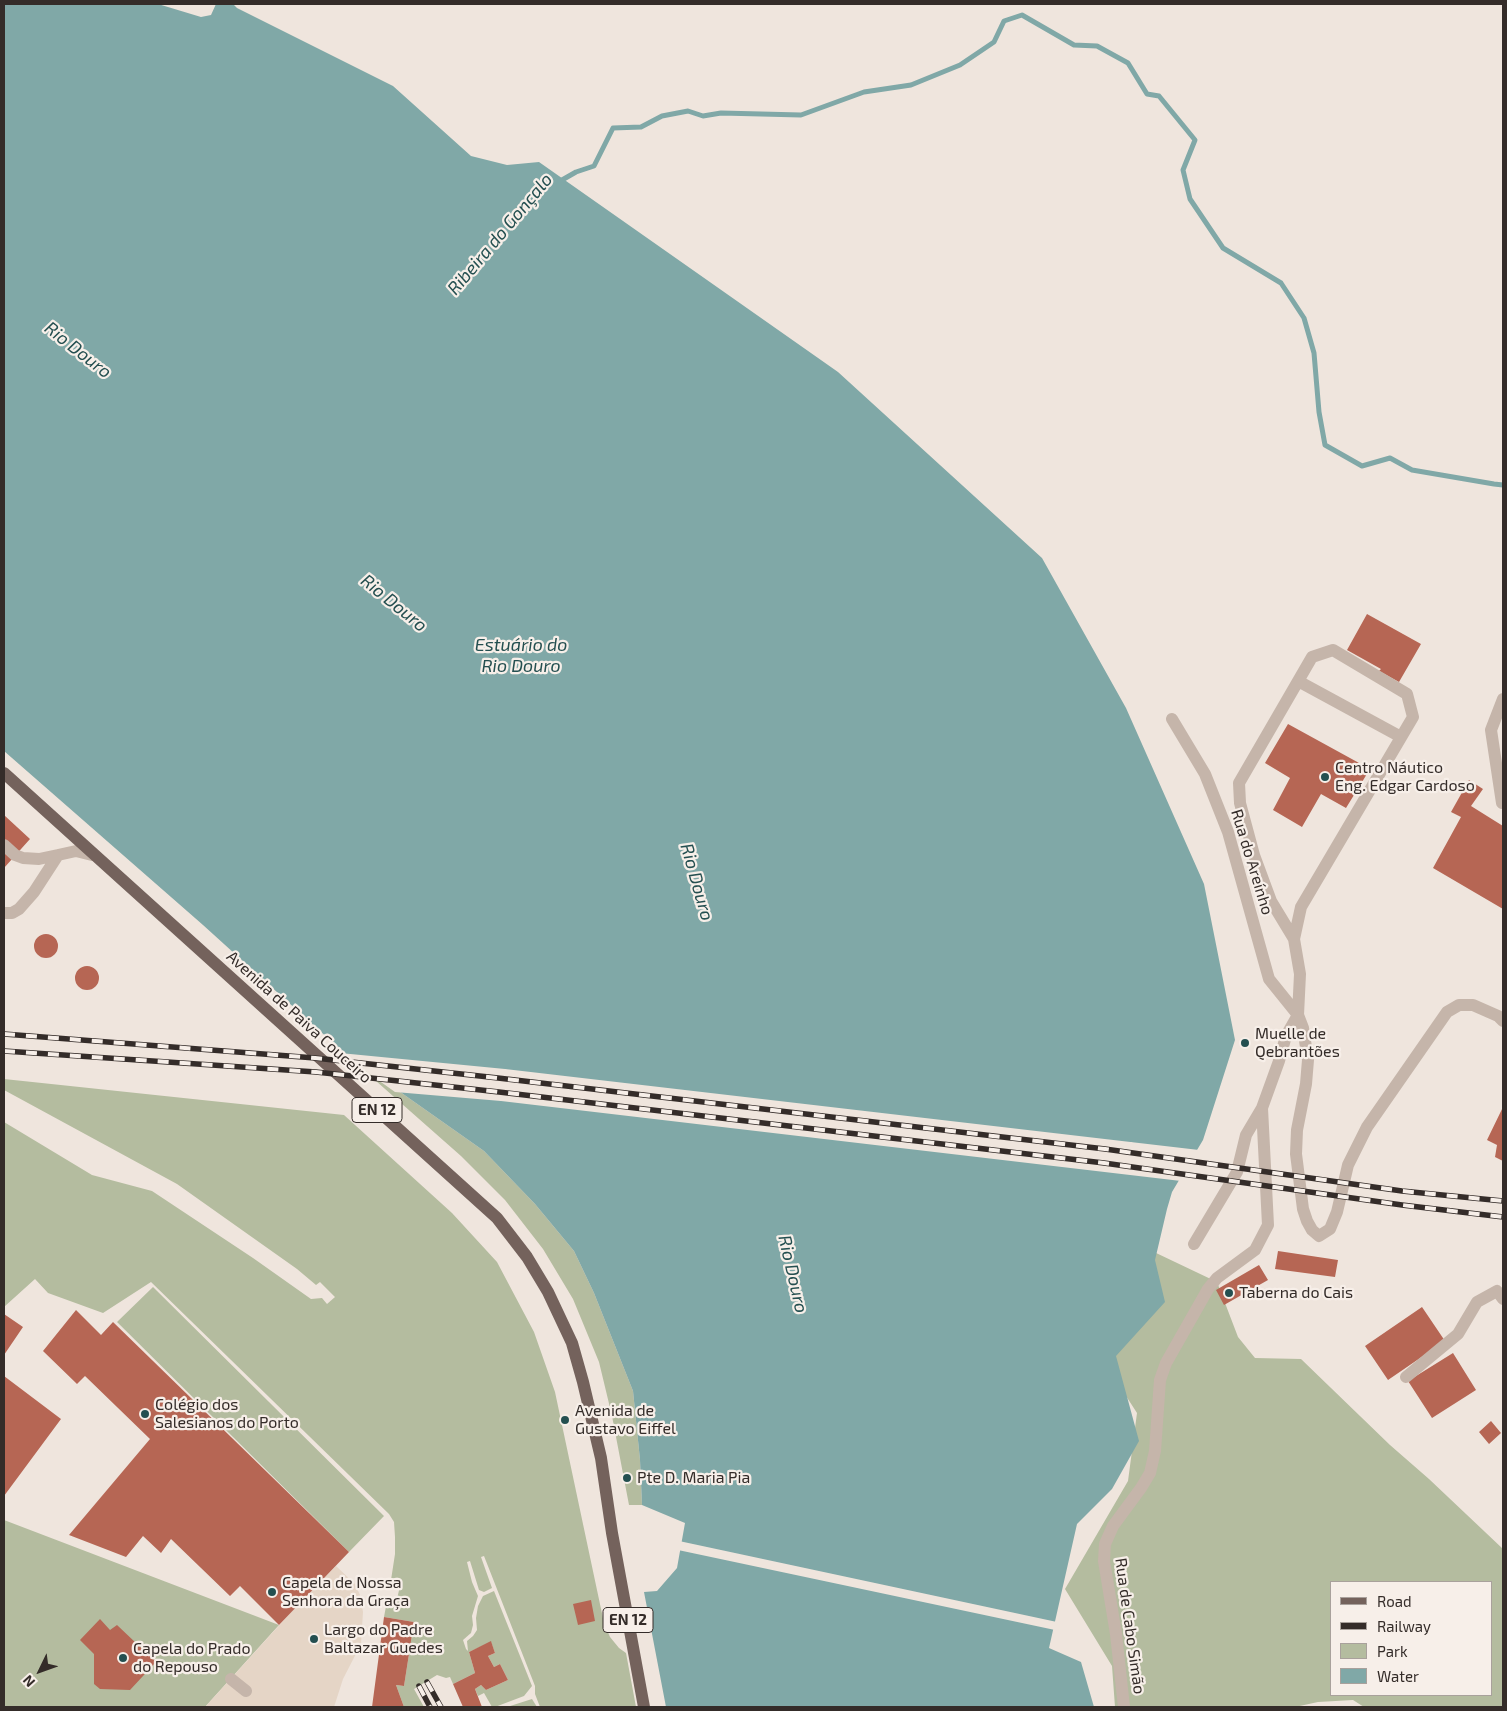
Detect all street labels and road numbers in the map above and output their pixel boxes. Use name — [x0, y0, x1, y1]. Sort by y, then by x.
street label: Rua do Areínho — [1227, 807, 1277, 917]
street label: Avenida de Paiva Couceiro — [223, 947, 375, 1087]
road number: EN 12 — [352, 1098, 402, 1122]
street label: Rua de Cabo Simão — [1111, 1557, 1149, 1695]
road number: EN 12 — [603, 1608, 653, 1632]

